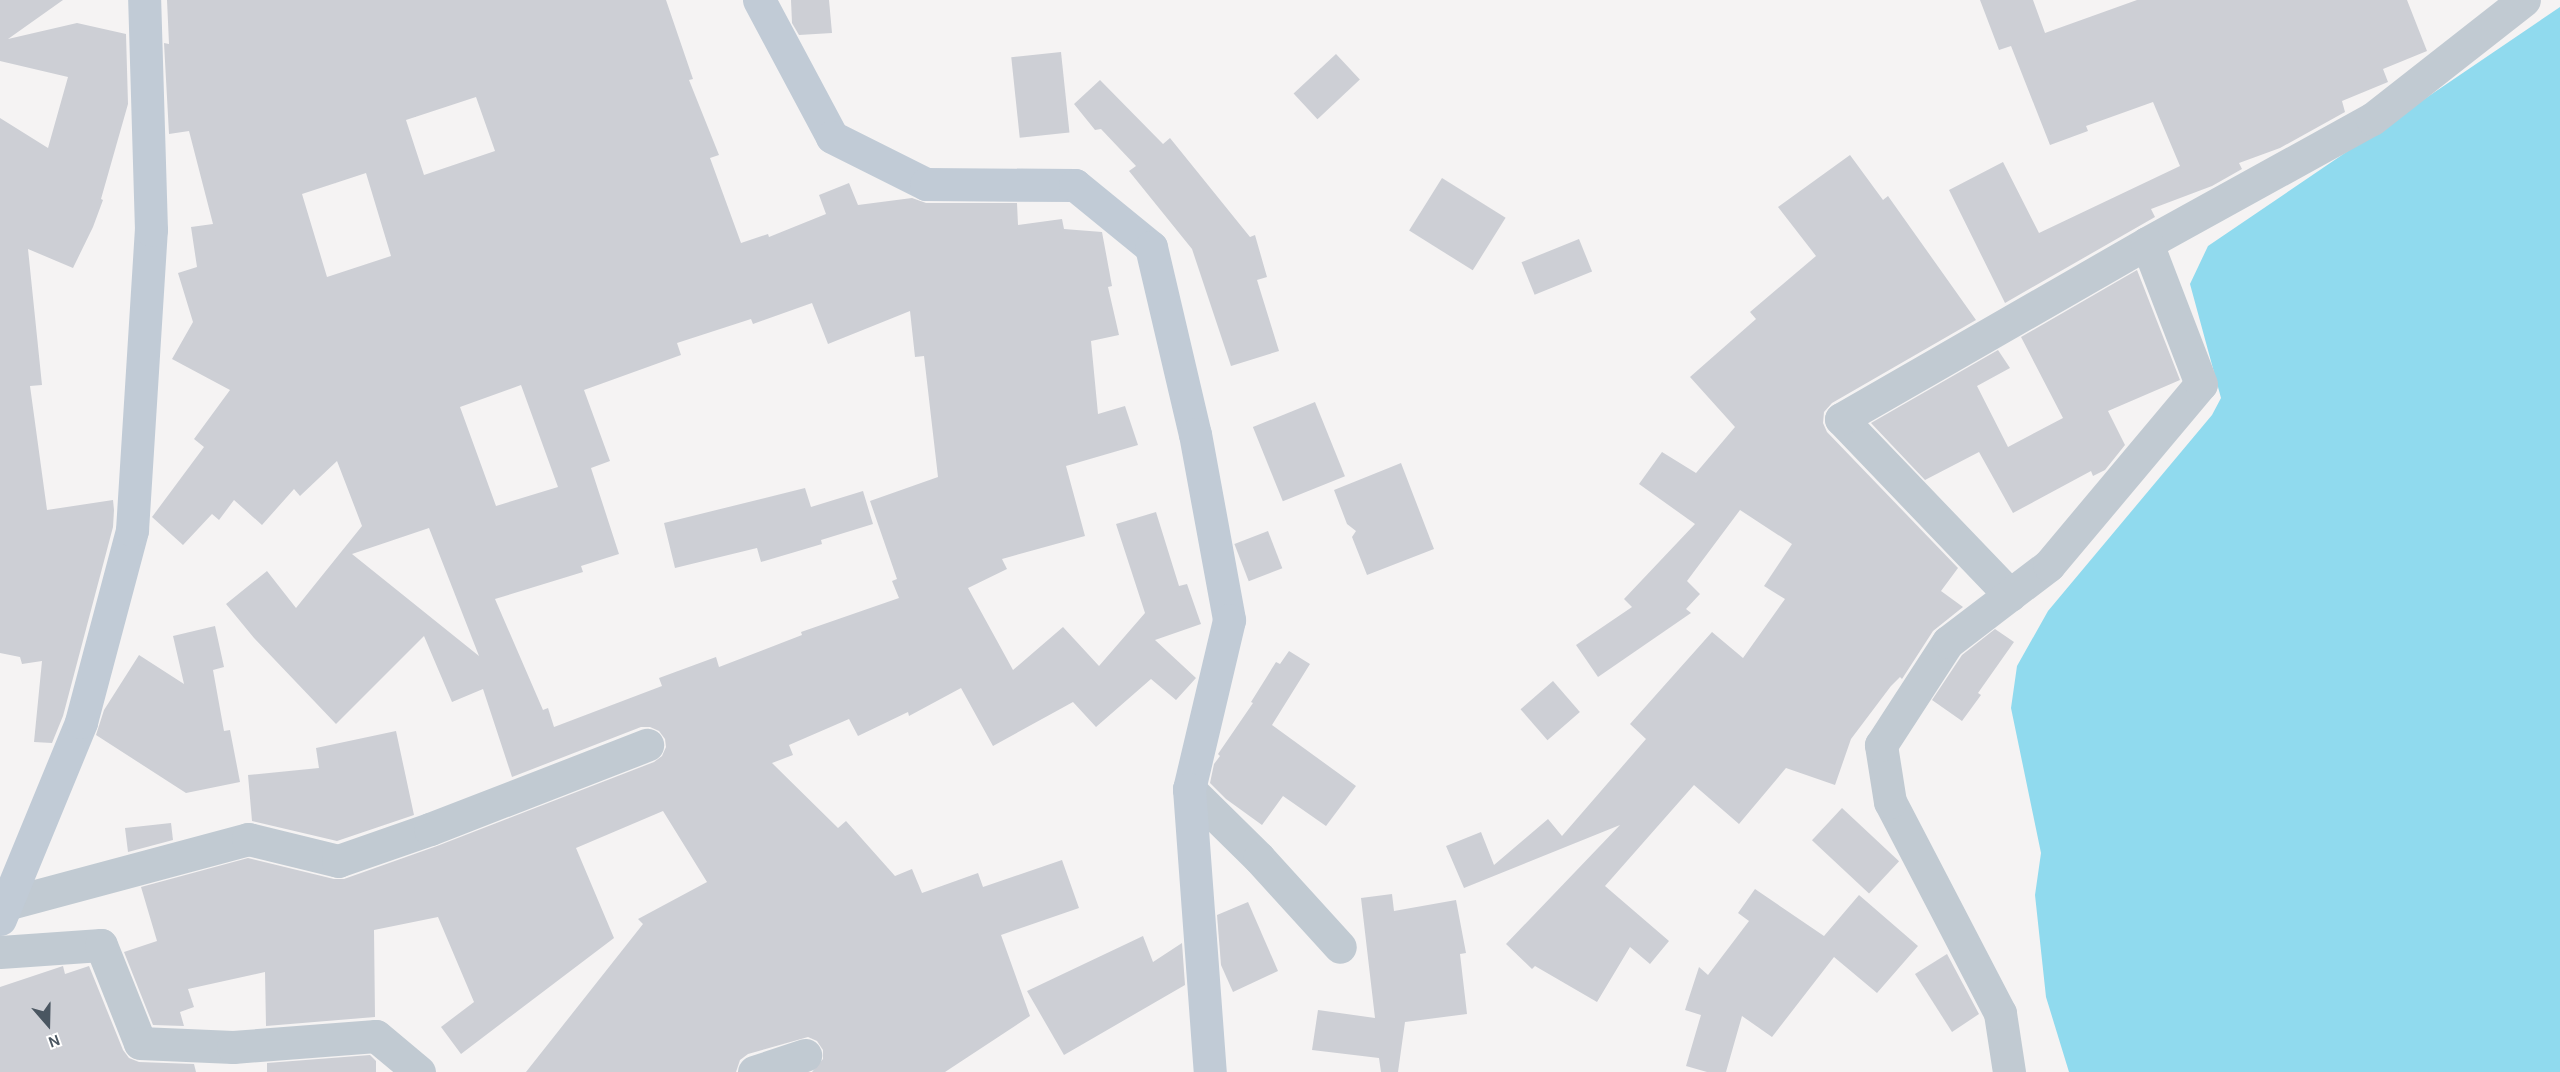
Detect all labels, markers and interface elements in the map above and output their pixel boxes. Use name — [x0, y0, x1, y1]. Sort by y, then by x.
north arrow — [18, 994, 78, 1054]
text: N — [46, 1030, 63, 1052]

